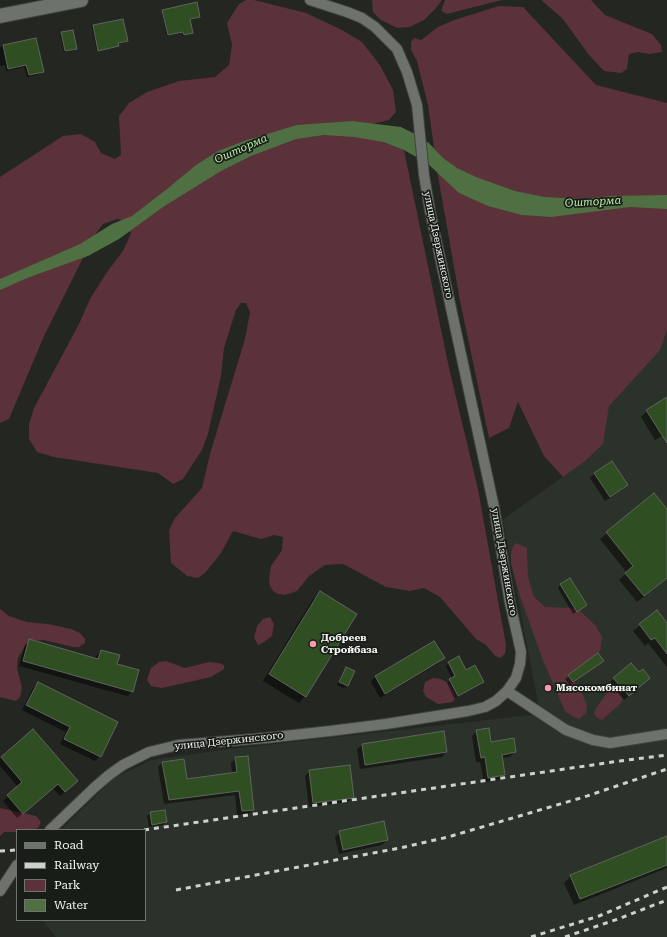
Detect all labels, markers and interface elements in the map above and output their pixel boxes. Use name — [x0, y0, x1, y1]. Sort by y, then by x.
water label: Ошторма — [213, 132, 269, 166]
street label: улица Дзержинского — [421, 190, 455, 300]
water label: Ошторма — [565, 194, 621, 210]
street label: улица Дзержинского — [489, 507, 519, 617]
place label: Добреев Стройбаза — [321, 632, 378, 656]
marker: Добреев Стройбаза — [308, 639, 318, 649]
place label: Мясокомбинат — [556, 682, 637, 694]
marker: Мясокомбинат — [543, 683, 553, 693]
street label: улица Дзержинского — [174, 729, 284, 753]
legend — [16, 829, 146, 921]
text: Road — [54, 838, 83, 852]
text: Railway — [54, 858, 99, 872]
text: Park — [54, 878, 80, 892]
text: Water — [54, 898, 88, 912]

